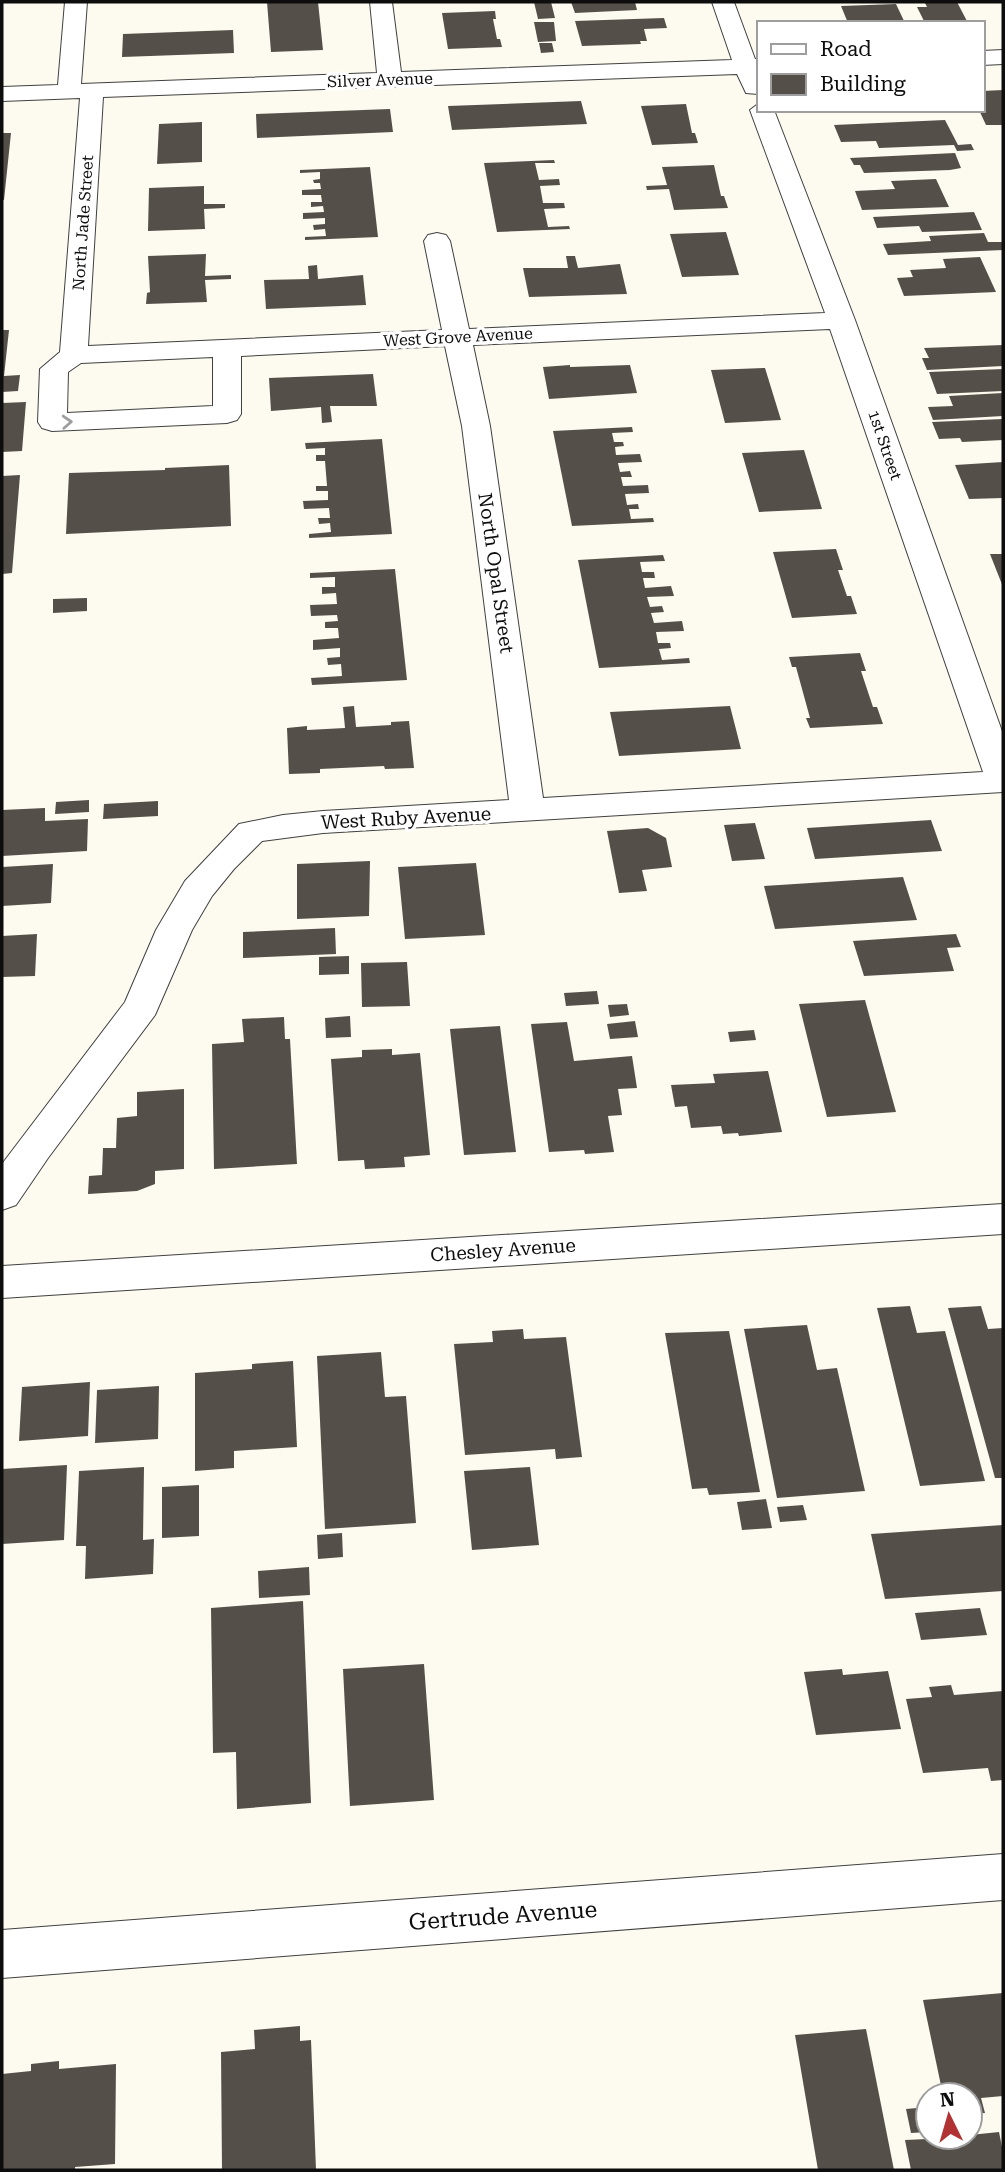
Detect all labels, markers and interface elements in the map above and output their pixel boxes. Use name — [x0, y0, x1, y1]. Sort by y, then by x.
legend — [757, 21, 984, 112]
text: Road — [820, 37, 872, 61]
street label: Silver Avenue — [327, 69, 433, 91]
text: Building — [820, 72, 906, 96]
street label: North Jade Street — [69, 155, 97, 291]
street label: West Grove Avenue — [383, 324, 533, 350]
street label: 1st Street — [864, 408, 906, 482]
one-way arrow — [62, 414, 73, 429]
street label: North Opal Street — [473, 491, 519, 655]
street label: West Ruby Avenue — [320, 802, 492, 834]
street label: Chesley Avenue — [430, 1233, 576, 1267]
street label: Gertrude Avenue — [408, 1896, 598, 1936]
north arrow — [914, 2081, 984, 2151]
text: N — [939, 2087, 956, 2112]

